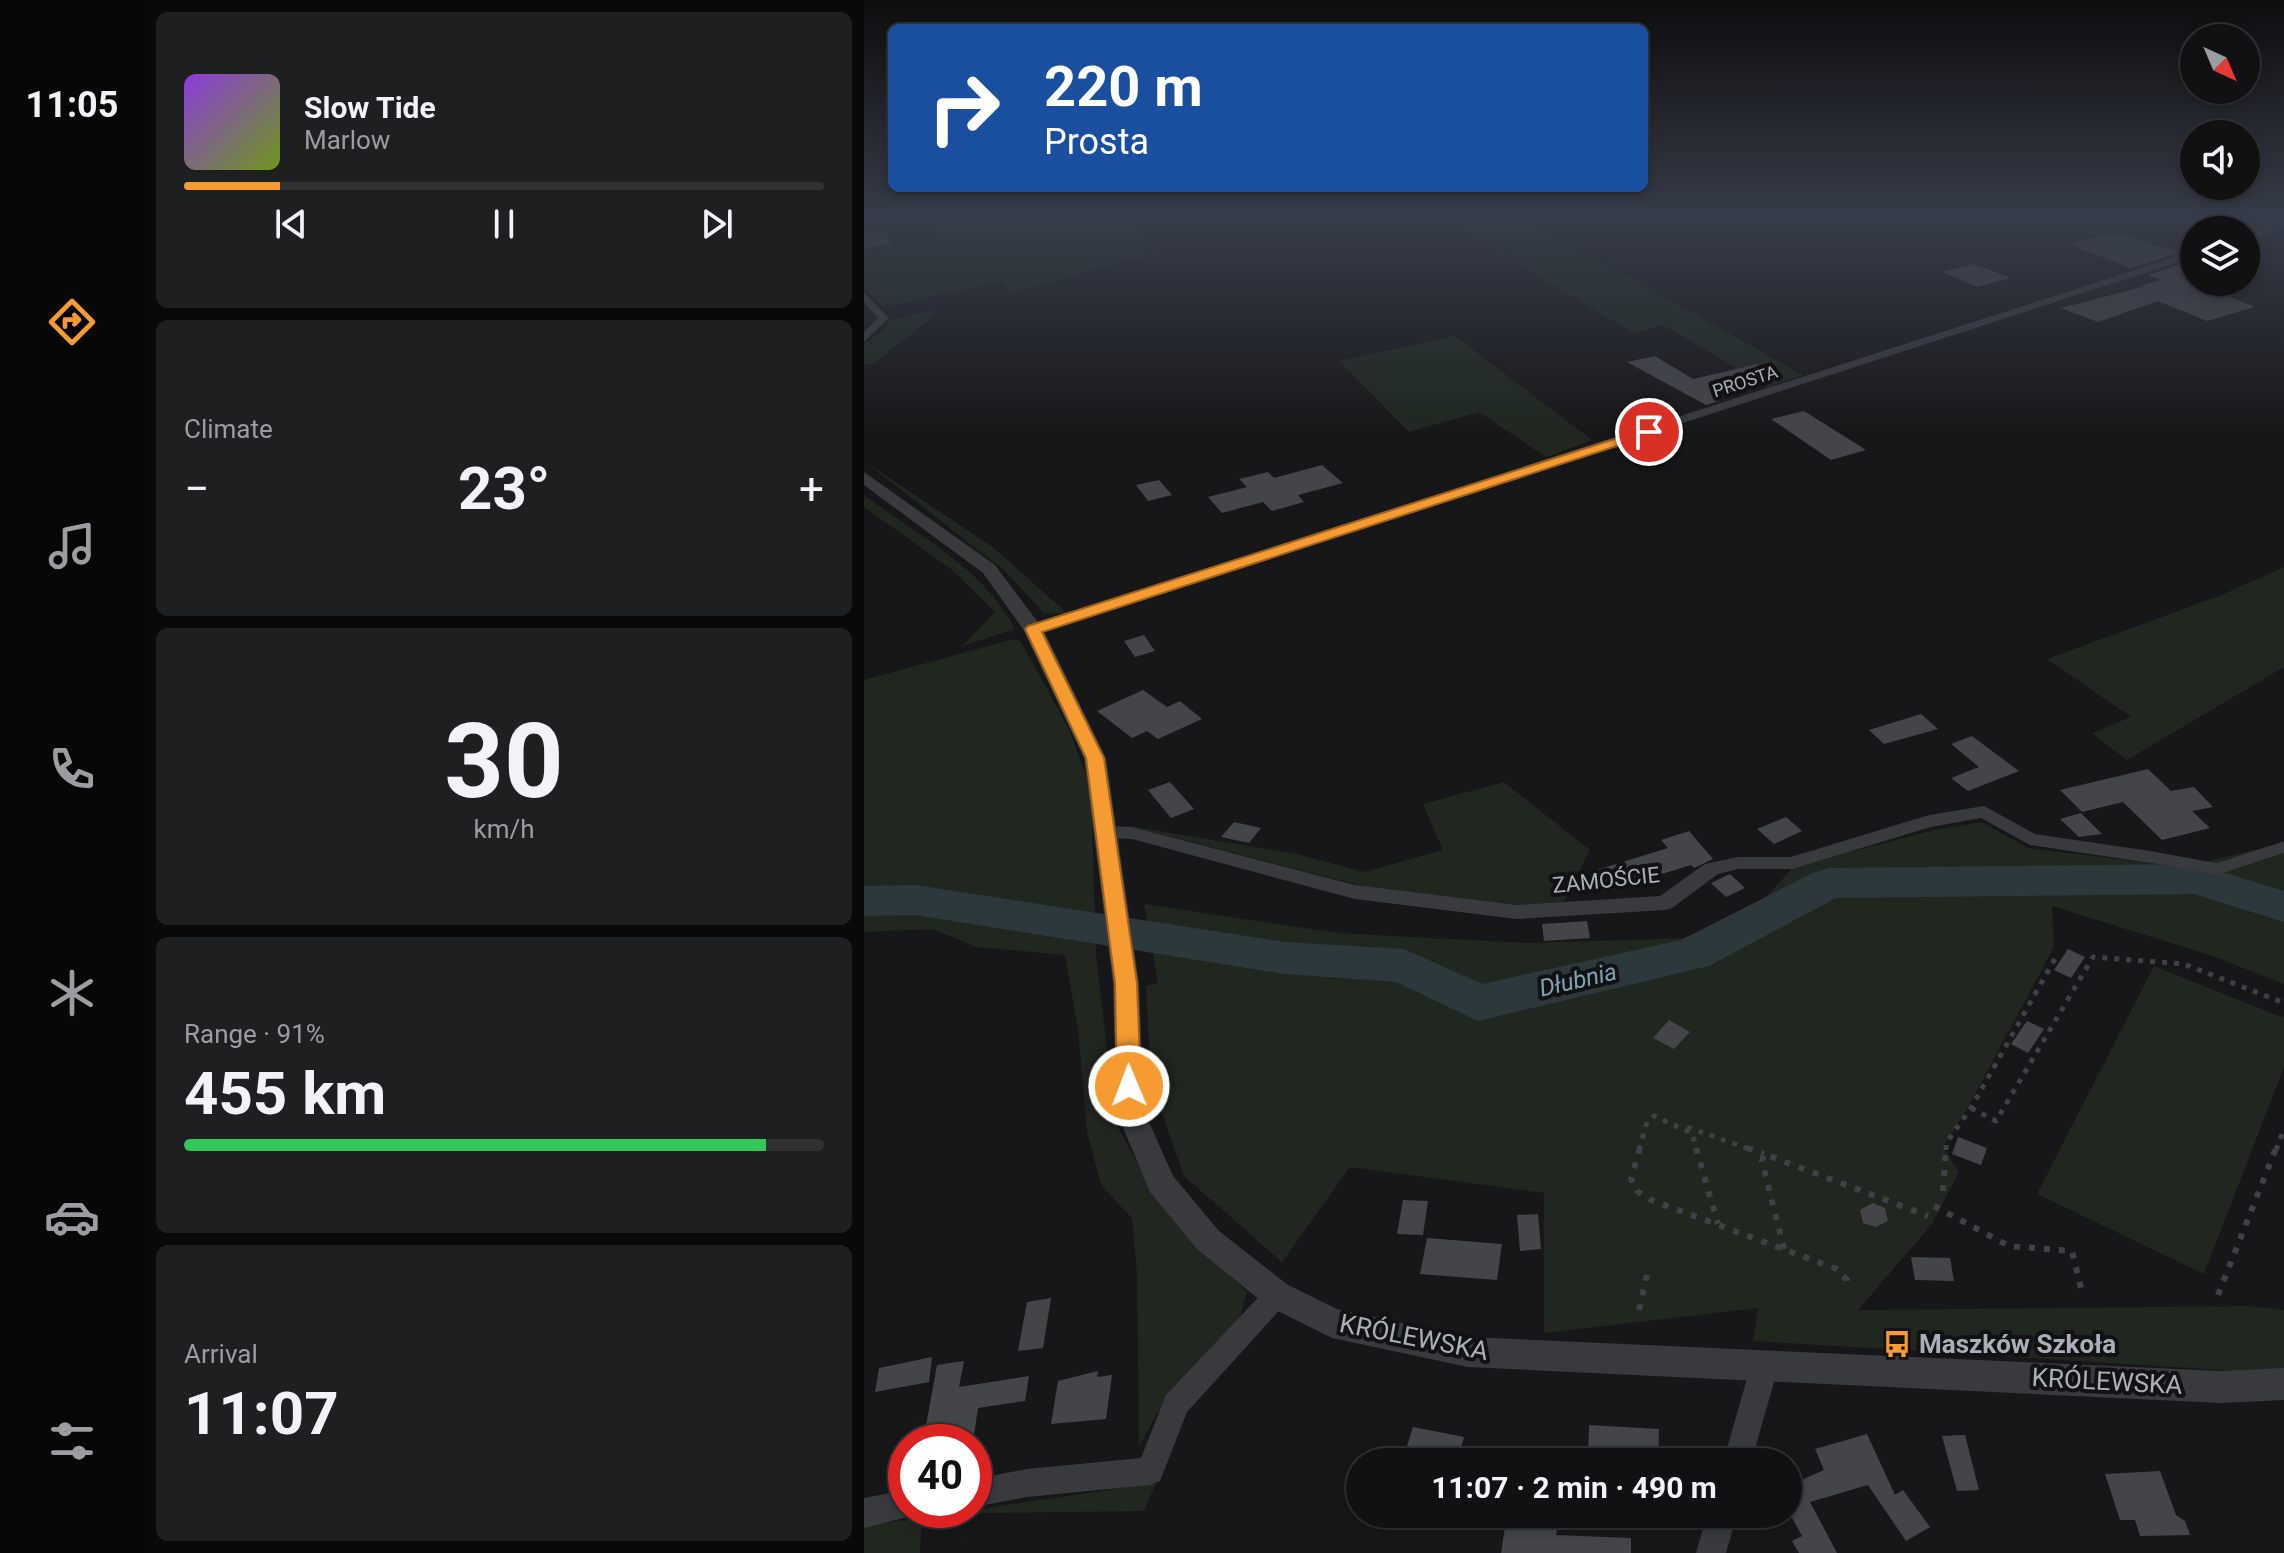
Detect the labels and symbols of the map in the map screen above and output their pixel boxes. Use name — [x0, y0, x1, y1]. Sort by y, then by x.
north arrow — [2180, 24, 2260, 104]
street label: PROSTA — [1710, 361, 1780, 401]
pin — [1615, 398, 1683, 466]
street label: ZAMOŚCIE — [1551, 861, 1661, 898]
water label: Dłubnia — [1537, 958, 1619, 1002]
position arrow — [1087, 1044, 1171, 1128]
street label: KRÓLEWSKA — [1337, 1308, 1491, 1366]
bus stop icon: Maszków Szkoła — [1882, 1329, 1912, 1359]
place label: Maszków Szkoła — [1919, 1329, 2116, 1359]
street label: KRÓLEWSKA — [2031, 1362, 2183, 1400]
speed limit sign: 40 — [888, 1424, 992, 1528]

